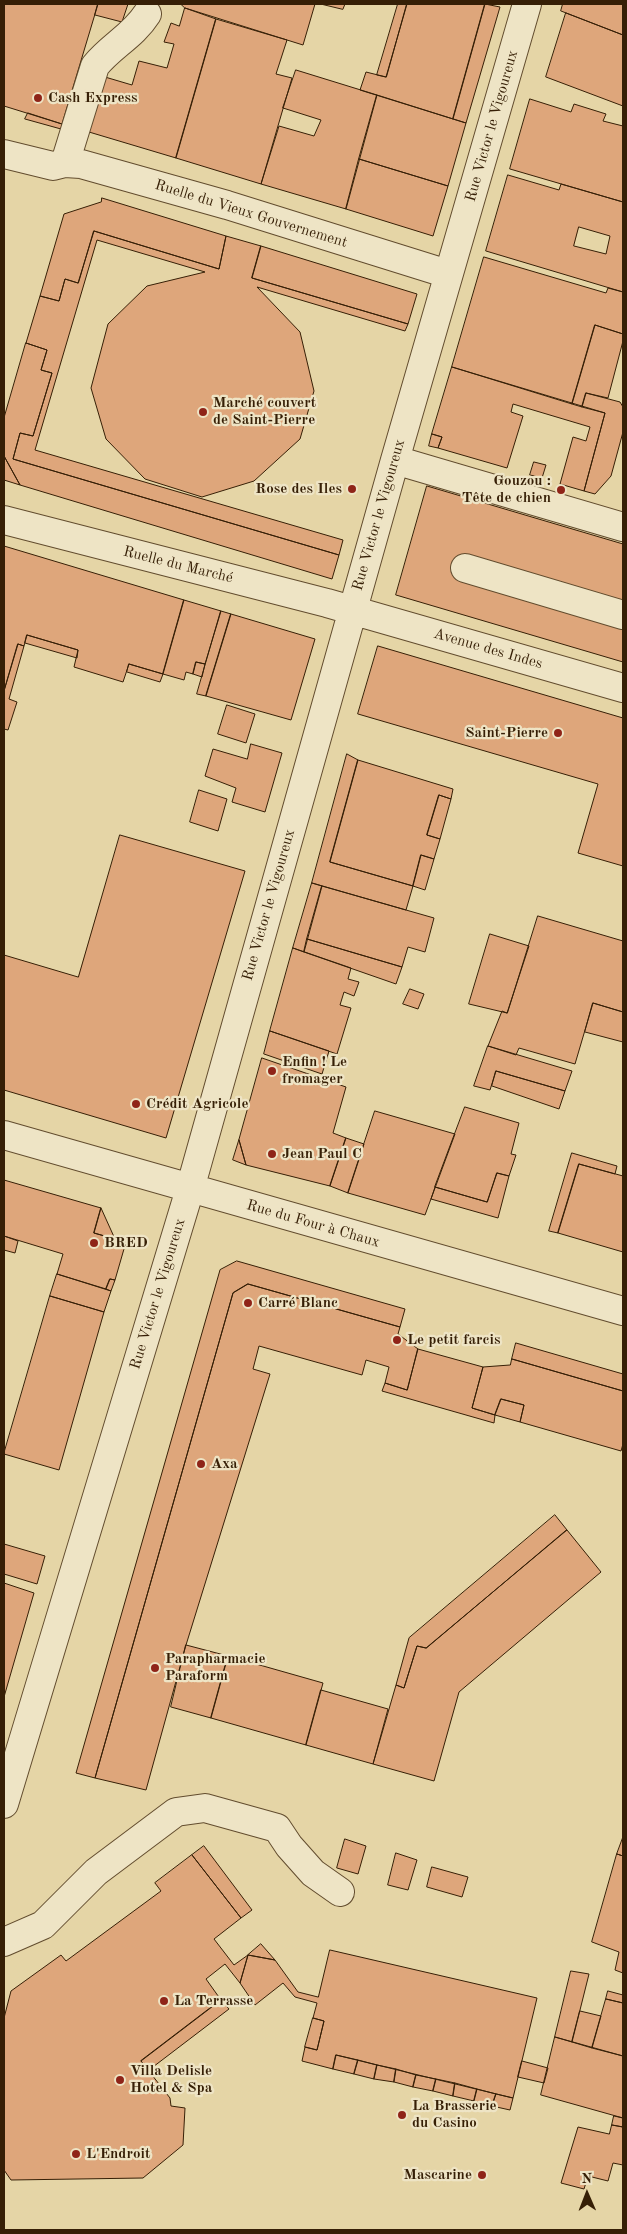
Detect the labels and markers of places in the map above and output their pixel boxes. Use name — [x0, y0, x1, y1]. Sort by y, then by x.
place label: Cash Express — [48, 89, 137, 107]
marker: Cash Express — [32, 92, 44, 104]
place label: Marché couvert de Saint-Pierre — [213, 394, 316, 429]
marker: Marché couvert de Saint-Pierre — [197, 406, 209, 418]
place label: Gouzou : Tête de chien — [462, 472, 551, 507]
place label: Rose des Iles — [255, 480, 342, 498]
marker: Rose des Iles — [346, 483, 358, 495]
marker: Gouzou : Tête de chien — [555, 484, 567, 496]
place label: Saint-Pierre — [465, 724, 548, 742]
marker: Saint-Pierre — [552, 727, 564, 739]
place label: Enfin ! Le fromager — [282, 1053, 347, 1088]
marker: Enfin ! Le fromager — [266, 1065, 278, 1077]
place label: Crédit Agricole — [146, 1095, 249, 1113]
marker: Crédit Agricole — [130, 1098, 142, 1110]
place label: Jean Paul C — [282, 1145, 362, 1163]
marker: Jean Paul C — [266, 1148, 278, 1160]
place label: BRED — [104, 1234, 148, 1252]
marker: BRED — [88, 1237, 100, 1249]
place label: Carré Blanc — [258, 1294, 338, 1312]
marker: Carré Blanc — [242, 1297, 254, 1309]
place label: Le petit farcis — [407, 1331, 500, 1349]
marker: Le petit farcis — [391, 1334, 403, 1346]
place label: Axa — [211, 1455, 238, 1473]
marker: Axa — [195, 1458, 207, 1470]
place label: Parapharmacie Paraform — [165, 1650, 265, 1685]
marker: Parapharmacie Paraform — [149, 1662, 161, 1674]
place label: La Terrasse — [174, 1992, 253, 2010]
marker: La Terrasse — [158, 1995, 170, 2007]
place label: Villa Delisle Hotel & Spa — [130, 2062, 212, 2097]
marker: Villa Delisle Hotel & Spa — [114, 2074, 126, 2086]
place label: La Brasserie du Casino — [412, 2097, 497, 2132]
marker: La Brasserie du Casino — [396, 2109, 408, 2121]
place label: L'Endroit — [86, 2145, 150, 2163]
marker: L'Endroit — [70, 2148, 82, 2160]
place label: Mascarine — [404, 2166, 472, 2184]
marker: Mascarine — [476, 2169, 488, 2181]

